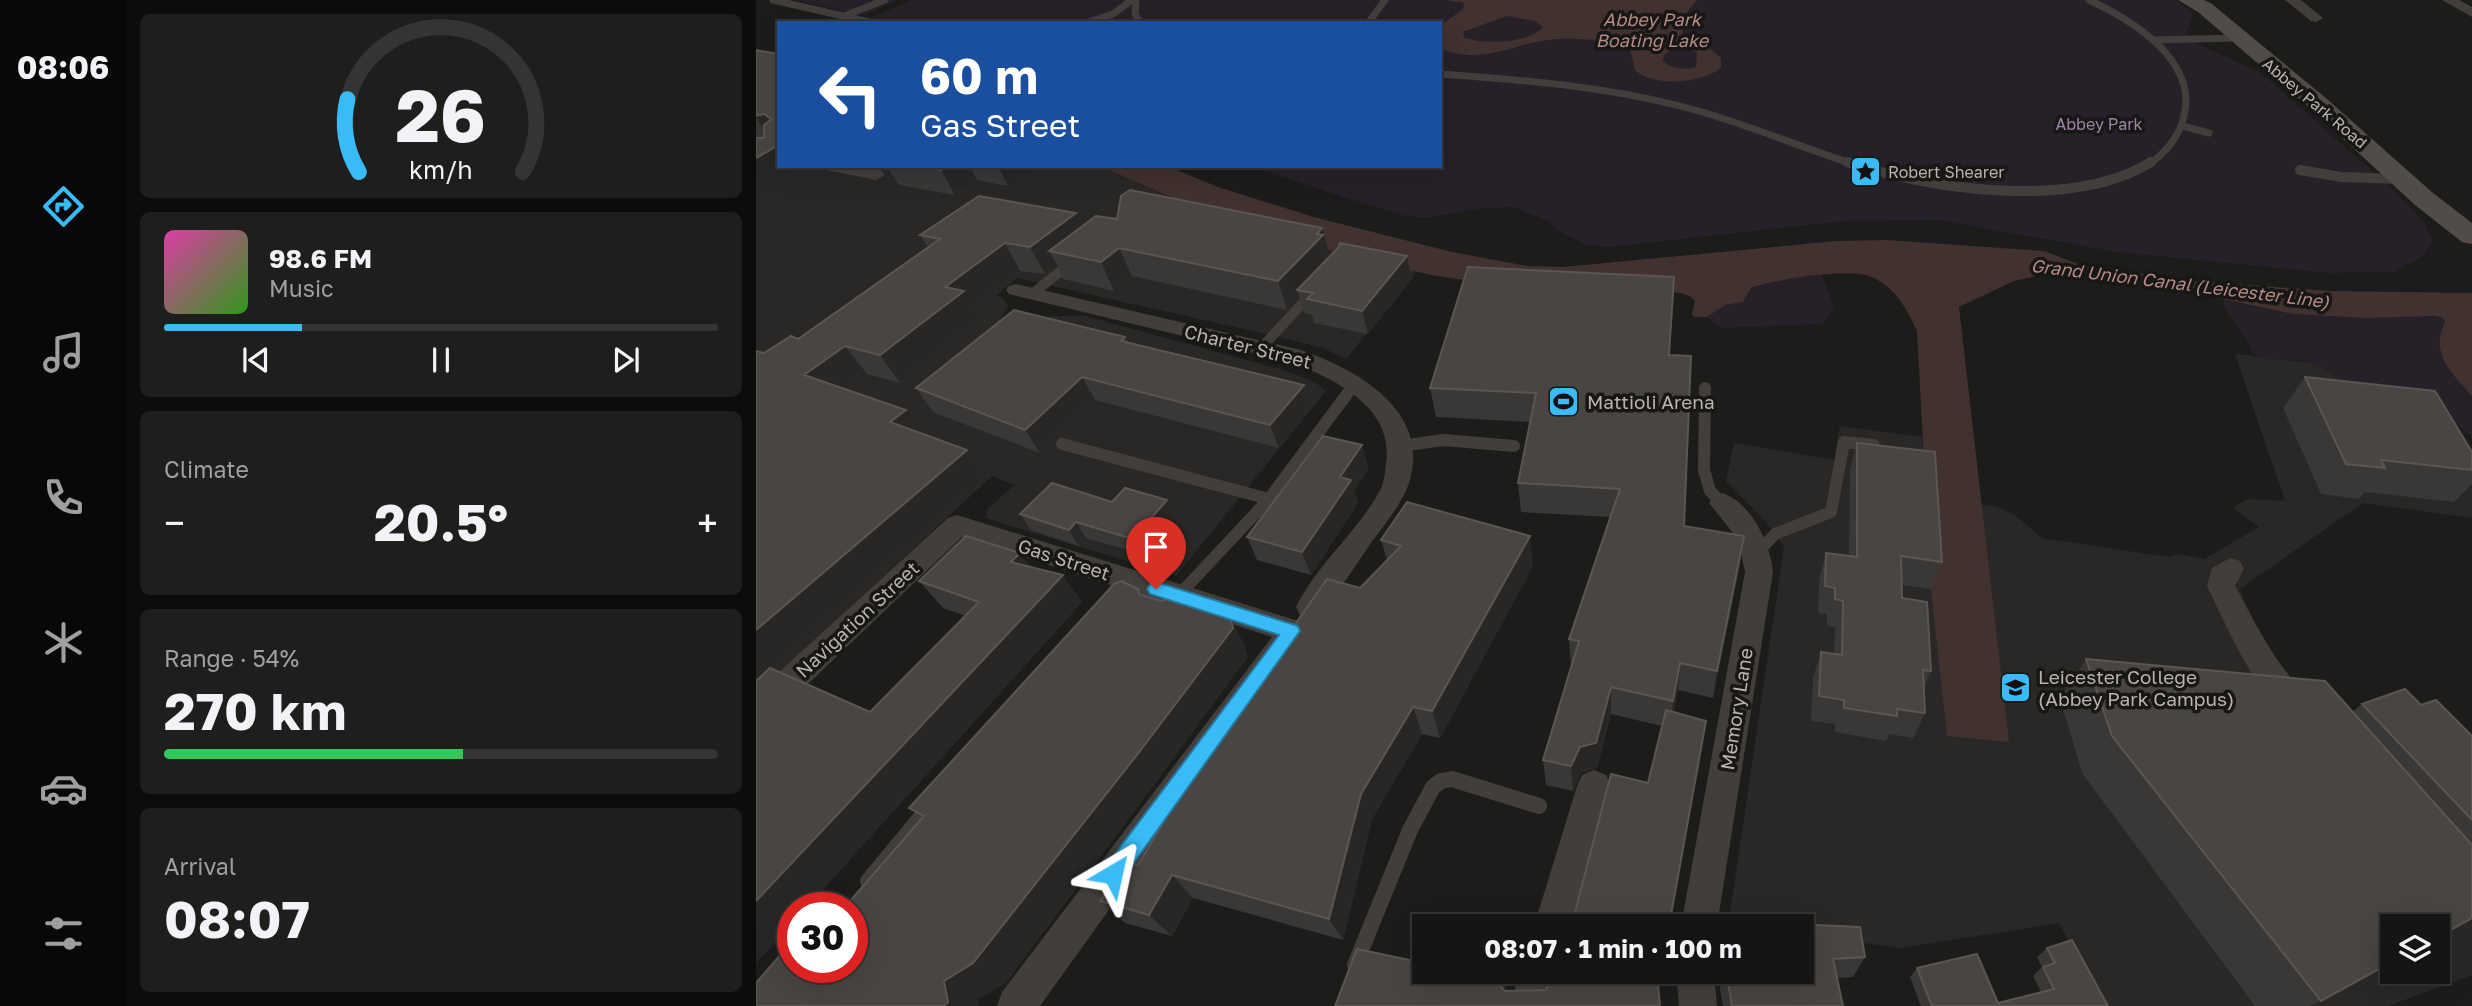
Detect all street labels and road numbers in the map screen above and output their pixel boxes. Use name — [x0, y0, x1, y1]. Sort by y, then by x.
street label: Abbey Park Road — [2259, 54, 2371, 152]
street label: Charter Street — [1182, 319, 1314, 373]
street label: Gas Street — [1015, 533, 1113, 585]
street label: Navigation Street — [791, 556, 923, 682]
street label: Memory Lane — [1715, 646, 1757, 772]

